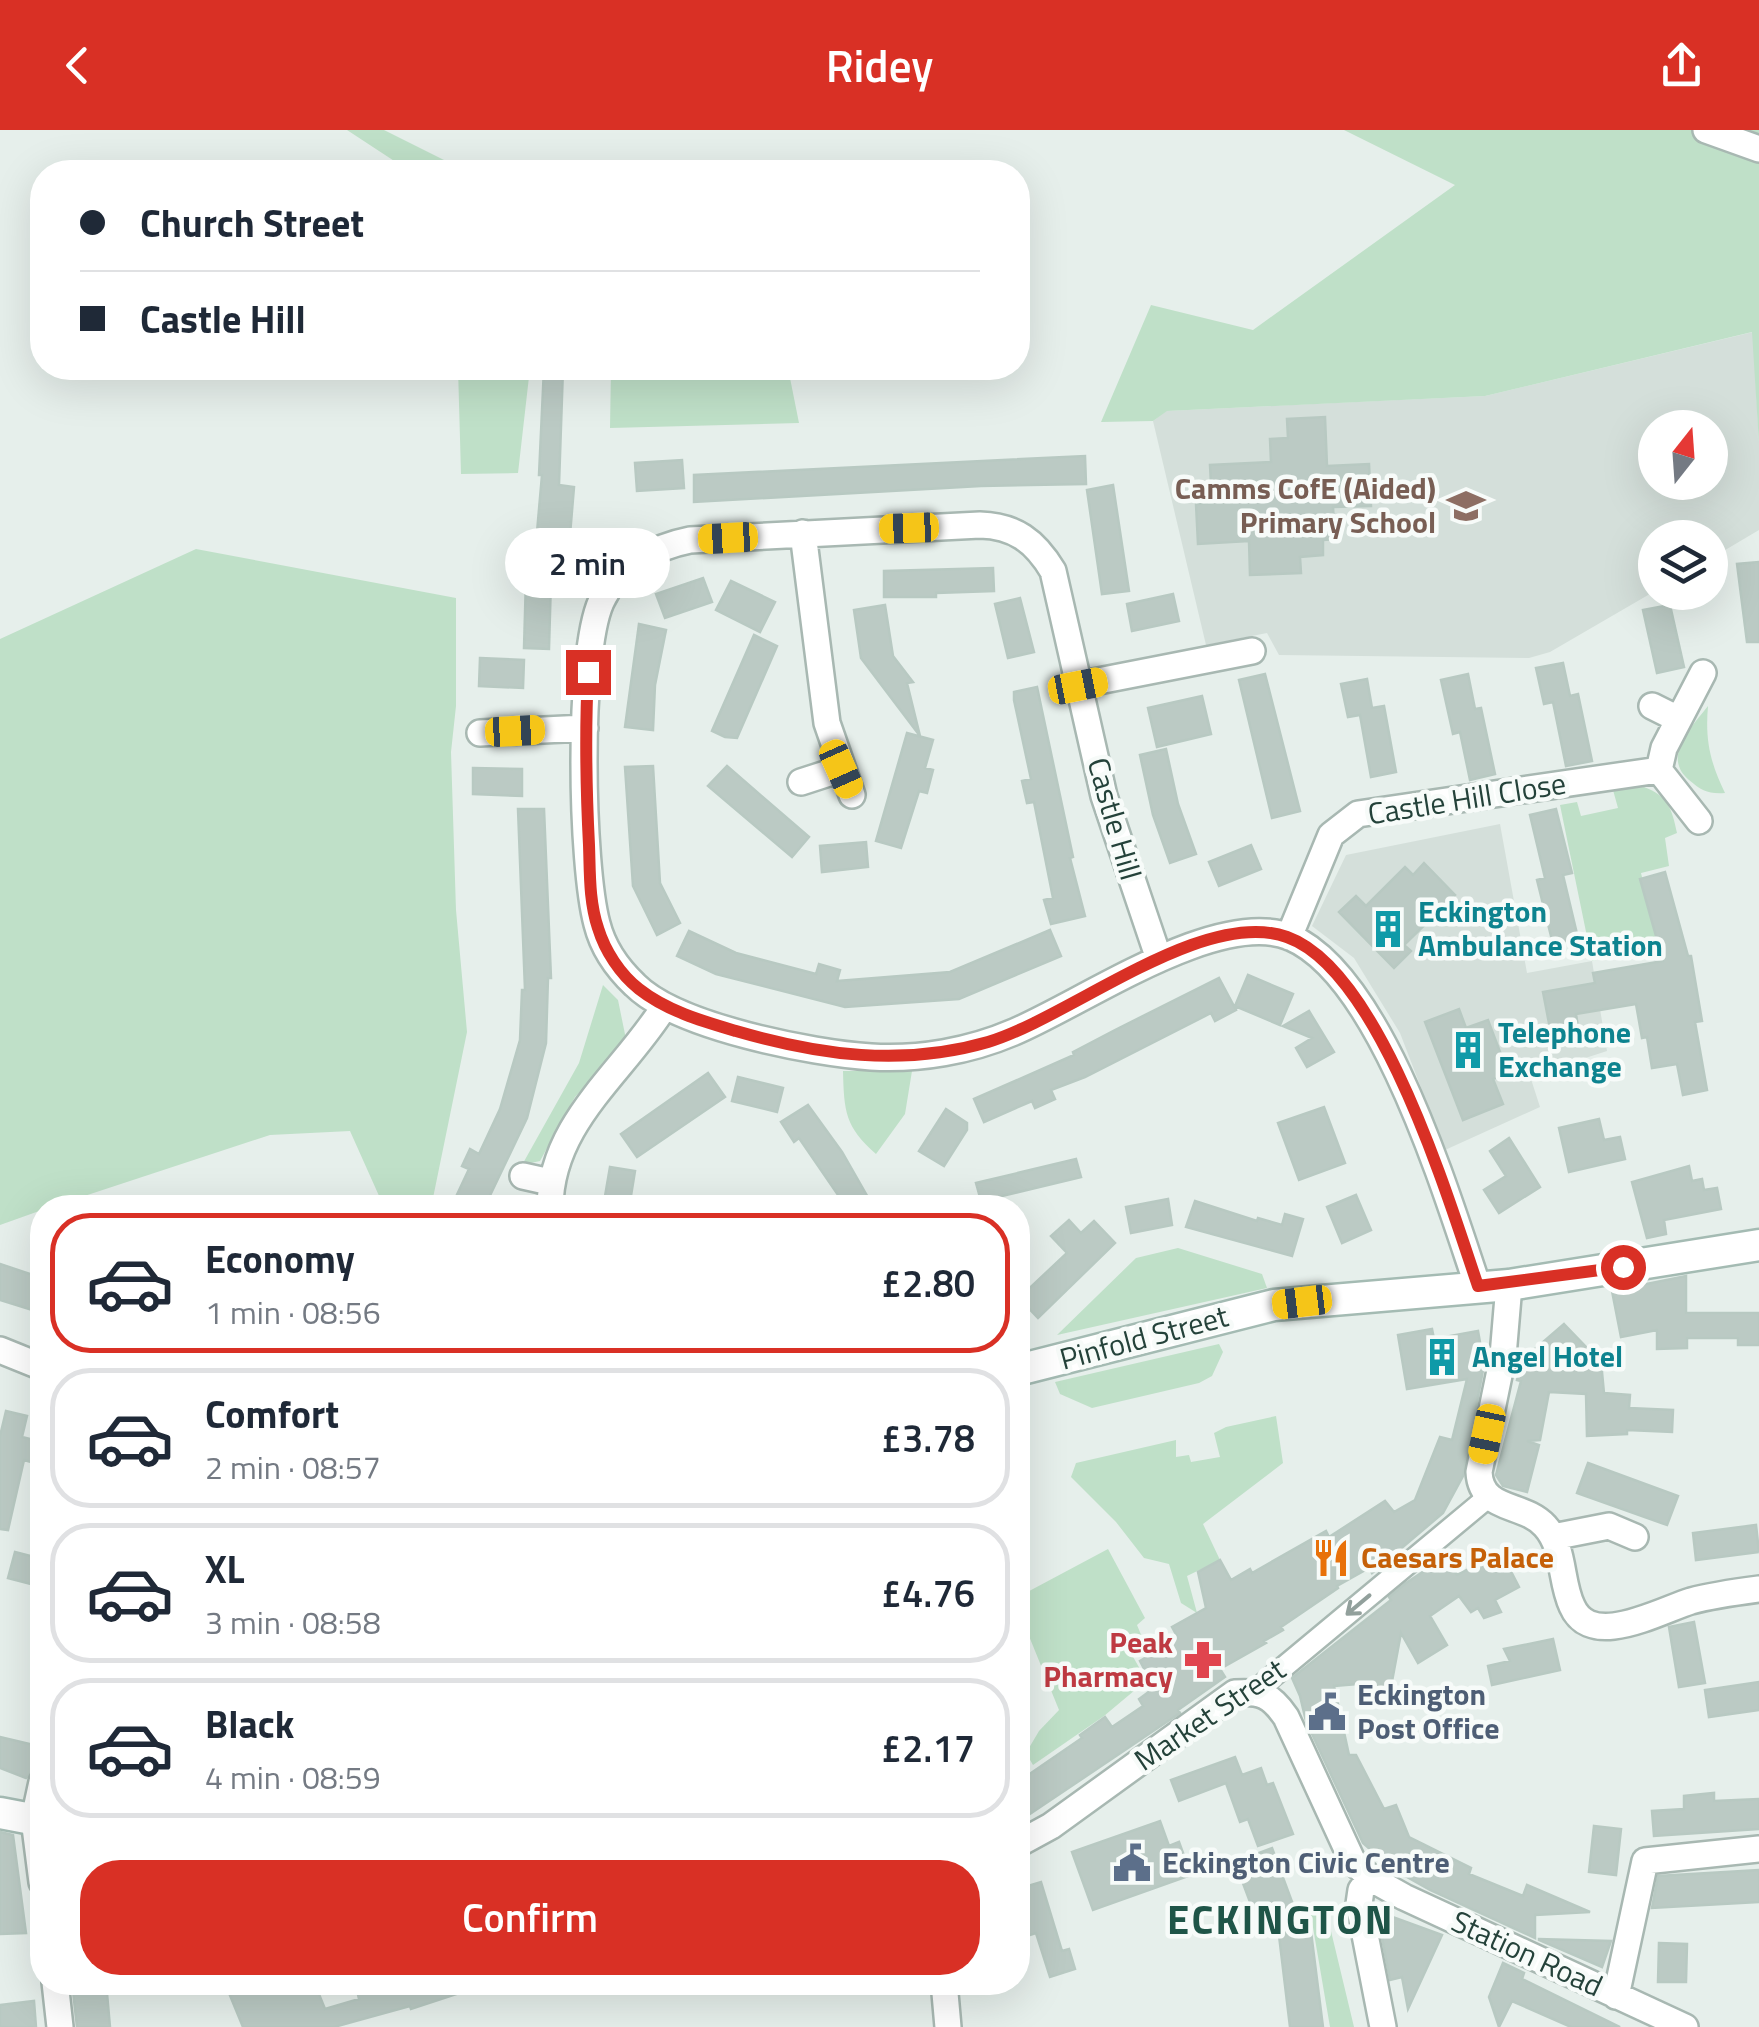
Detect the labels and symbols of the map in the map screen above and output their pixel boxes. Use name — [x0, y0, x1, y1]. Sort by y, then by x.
north arrow — [1638, 410, 1728, 500]
place label: Camms CofE (Aided) Primary School — [1175, 465, 1436, 545]
school or university icon: Camms CofE (Aided) Primary School — [1445, 485, 1487, 527]
car — [878, 512, 940, 544]
car — [697, 521, 759, 555]
callout: 2 min — [506, 527, 670, 597]
route end — [566, 650, 611, 695]
car — [1046, 666, 1110, 706]
car — [484, 714, 546, 748]
car — [815, 735, 867, 803]
street label: Castle Hill — [1076, 752, 1154, 885]
street label: Castle Hill Close — [1364, 760, 1569, 836]
place label: Eckington Ambulance Station — [1418, 888, 1663, 968]
building icon: Eckington Ambulance Station — [1367, 908, 1409, 950]
place label: Telephone Exchange — [1498, 1009, 1631, 1089]
building icon: Telephone Exchange — [1447, 1029, 1489, 1071]
route start — [1601, 1245, 1646, 1290]
car — [1270, 1283, 1334, 1321]
street label: Pinfold Street — [1054, 1292, 1234, 1382]
place label: Angel Hotel — [1472, 1333, 1623, 1379]
building icon: Angel Hotel — [1421, 1336, 1463, 1378]
car — [1466, 1402, 1508, 1466]
place label: Caesars Palace — [1361, 1534, 1554, 1580]
restaurant icon: Caesars Palace — [1310, 1537, 1352, 1579]
one-way arrow — [1346, 1593, 1371, 1616]
place label: Peak Pharmacy — [1043, 1619, 1174, 1699]
pharmacy icon: Peak Pharmacy — [1182, 1639, 1224, 1681]
street label: Market Street — [1124, 1646, 1295, 1782]
place label: Eckington Post Office — [1357, 1671, 1500, 1751]
public building icon: Eckington Post Office — [1306, 1691, 1348, 1733]
place label: Eckington Civic Centre — [1162, 1839, 1450, 1885]
public building icon: Eckington Civic Centre — [1111, 1842, 1153, 1884]
district label: ECKINGTON — [1167, 1889, 1395, 1950]
street label: Station Road — [1444, 1898, 1611, 2008]

